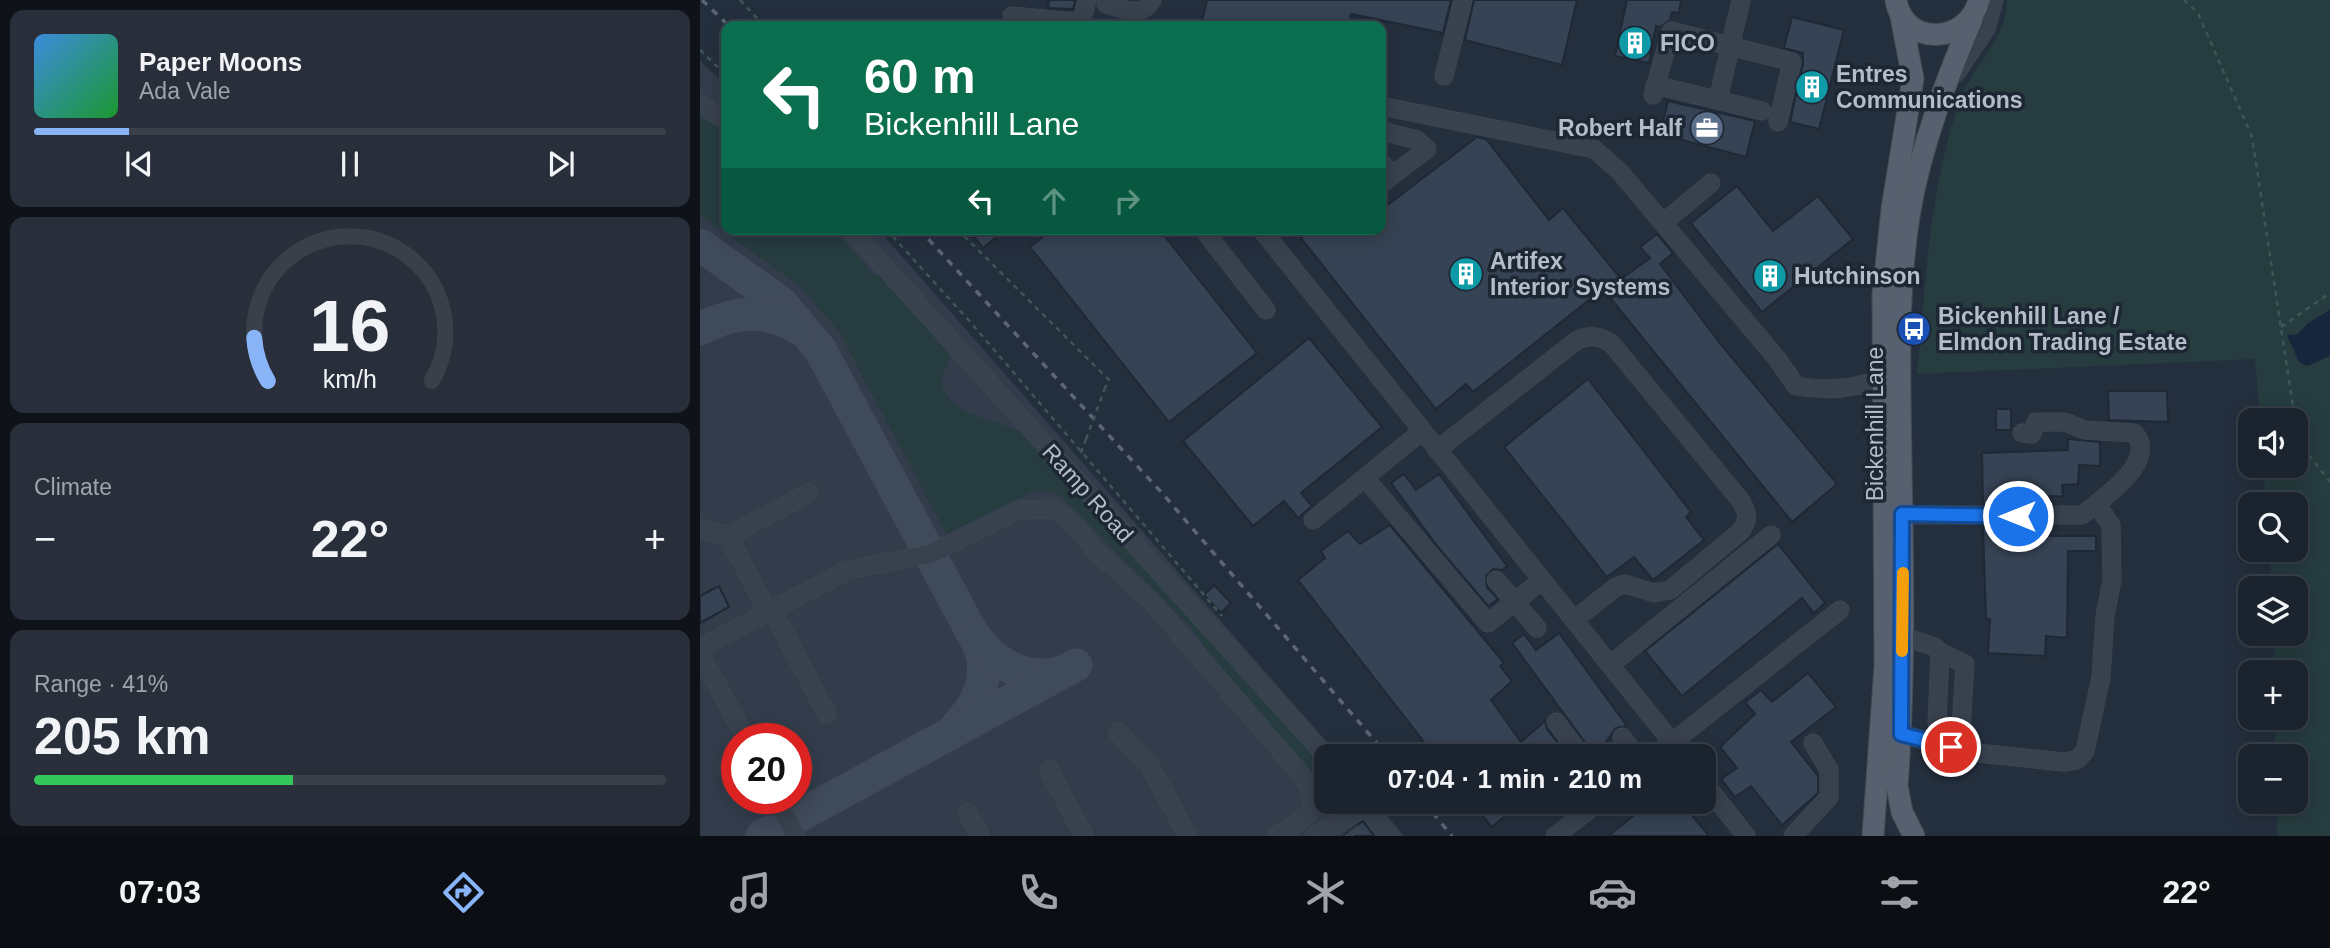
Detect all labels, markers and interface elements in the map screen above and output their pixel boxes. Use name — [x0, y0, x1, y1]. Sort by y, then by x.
building icon: FICO — [1616, 24, 1654, 62]
place label: FICO — [1660, 30, 1715, 56]
text: Paper Moons — [139, 47, 302, 77]
icon: left — [749, 49, 840, 140]
text: 60 m — [864, 49, 976, 103]
place label: Entres Communications — [1836, 61, 2023, 113]
building icon: Entres Communications — [1793, 68, 1831, 106]
text: Ada Vale — [139, 78, 231, 104]
text: Bickenhill Lane — [864, 106, 1079, 142]
office icon: Robert Half — [1688, 109, 1726, 147]
place label: Robert Half — [1558, 115, 1682, 141]
icon: previous — [120, 145, 158, 183]
icon: pause — [331, 145, 369, 183]
icon: next — [542, 145, 580, 183]
icon: left — [962, 182, 1000, 220]
icon: ahead — [1035, 182, 1073, 220]
icon: right — [1108, 182, 1146, 220]
place label: Artifex Interior Systems — [1490, 248, 1670, 300]
building icon: Artifex Interior Systems — [1447, 255, 1485, 293]
building icon: Hutchinson — [1751, 257, 1789, 295]
place label: Hutchinson — [1794, 263, 1921, 289]
text: 16 — [310, 285, 390, 366]
place label: Bickenhill Lane / Elmdon Trading Estate — [1938, 303, 2187, 355]
bus stop icon: Bickenhill Lane / Elmdon Trading Estate — [1895, 310, 1933, 348]
street label: Bickenhill Lane — [1862, 347, 1888, 501]
text: km/h — [323, 365, 377, 393]
map controls — [2238, 408, 2308, 814]
button: sound — [2238, 408, 2308, 478]
street label: Ramp Road — [1037, 439, 1139, 547]
text: Climate — [34, 474, 112, 500]
position arrow — [1981, 479, 2055, 553]
button: search — [2238, 492, 2308, 562]
text: 22° — [311, 510, 389, 568]
text: − — [34, 518, 56, 560]
text: + — [644, 518, 666, 560]
button: layers — [2238, 576, 2308, 646]
button: + — [2238, 660, 2308, 730]
text: Range · 41% — [34, 671, 168, 697]
text: 205 km — [34, 707, 210, 765]
pin — [1921, 717, 1981, 777]
speed limit sign: 20 — [721, 723, 812, 814]
icon: arrive — [1932, 728, 1970, 766]
button: − — [2238, 744, 2308, 814]
text: 07:04 · 1 min · 210 m — [1388, 764, 1642, 794]
icon: directions — [439, 868, 488, 917]
icon: music — [726, 868, 775, 917]
icon: phone — [1014, 868, 1063, 917]
icon: climate — [1301, 868, 1350, 917]
icon: car — [1588, 868, 1637, 917]
icon: filters — [1875, 868, 1924, 917]
text: 07:03 — [119, 874, 201, 910]
text: 22° — [2162, 874, 2211, 910]

